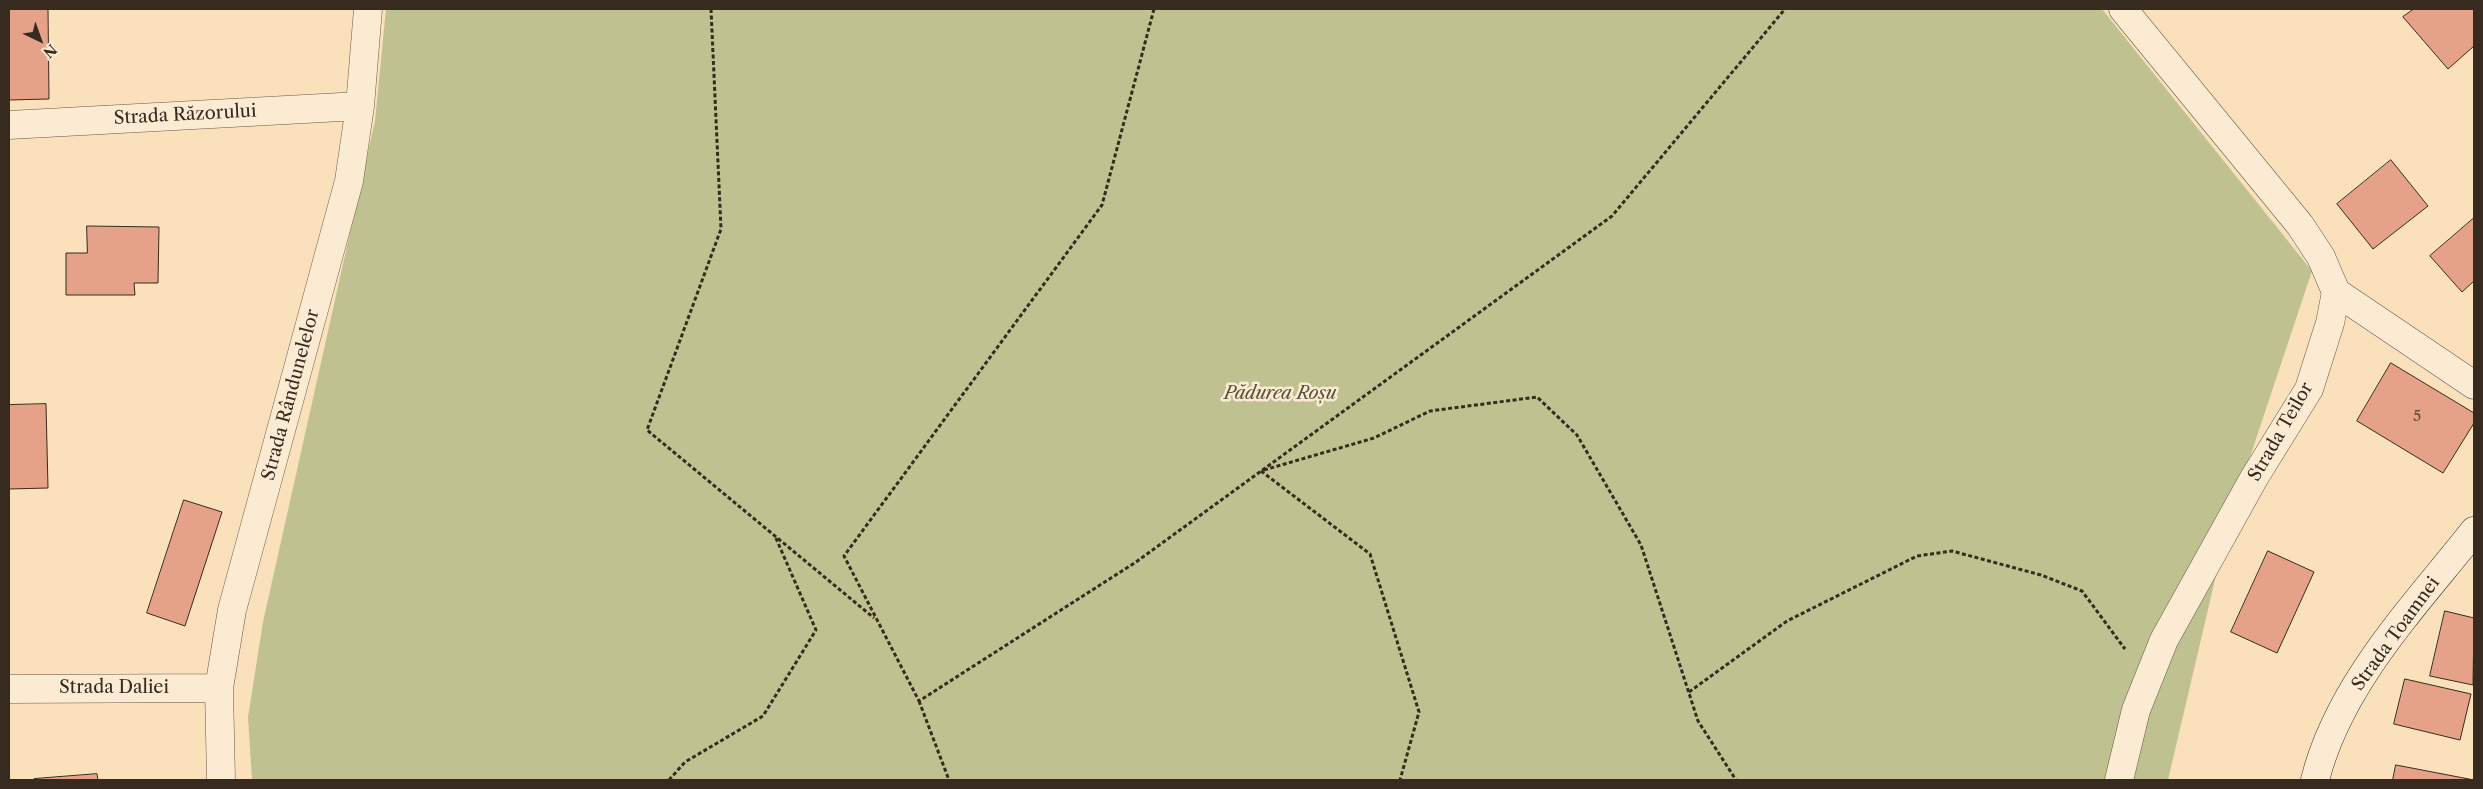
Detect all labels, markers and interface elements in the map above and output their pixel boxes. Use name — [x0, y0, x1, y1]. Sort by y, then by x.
north arrow — [15, 15, 65, 65]
text: N — [39, 40, 61, 62]
street label: Strada Răzorului — [113, 100, 257, 130]
street label: Strada Rândunelelor — [258, 307, 324, 483]
street label: Strada Teilor — [2244, 379, 2318, 485]
park label: Pădurea Roșu — [1224, 383, 1336, 405]
house number: 5 — [2413, 408, 2421, 426]
street label: Strada Toamnei — [2348, 573, 2444, 695]
street label: Strada Daliei — [59, 677, 169, 699]

